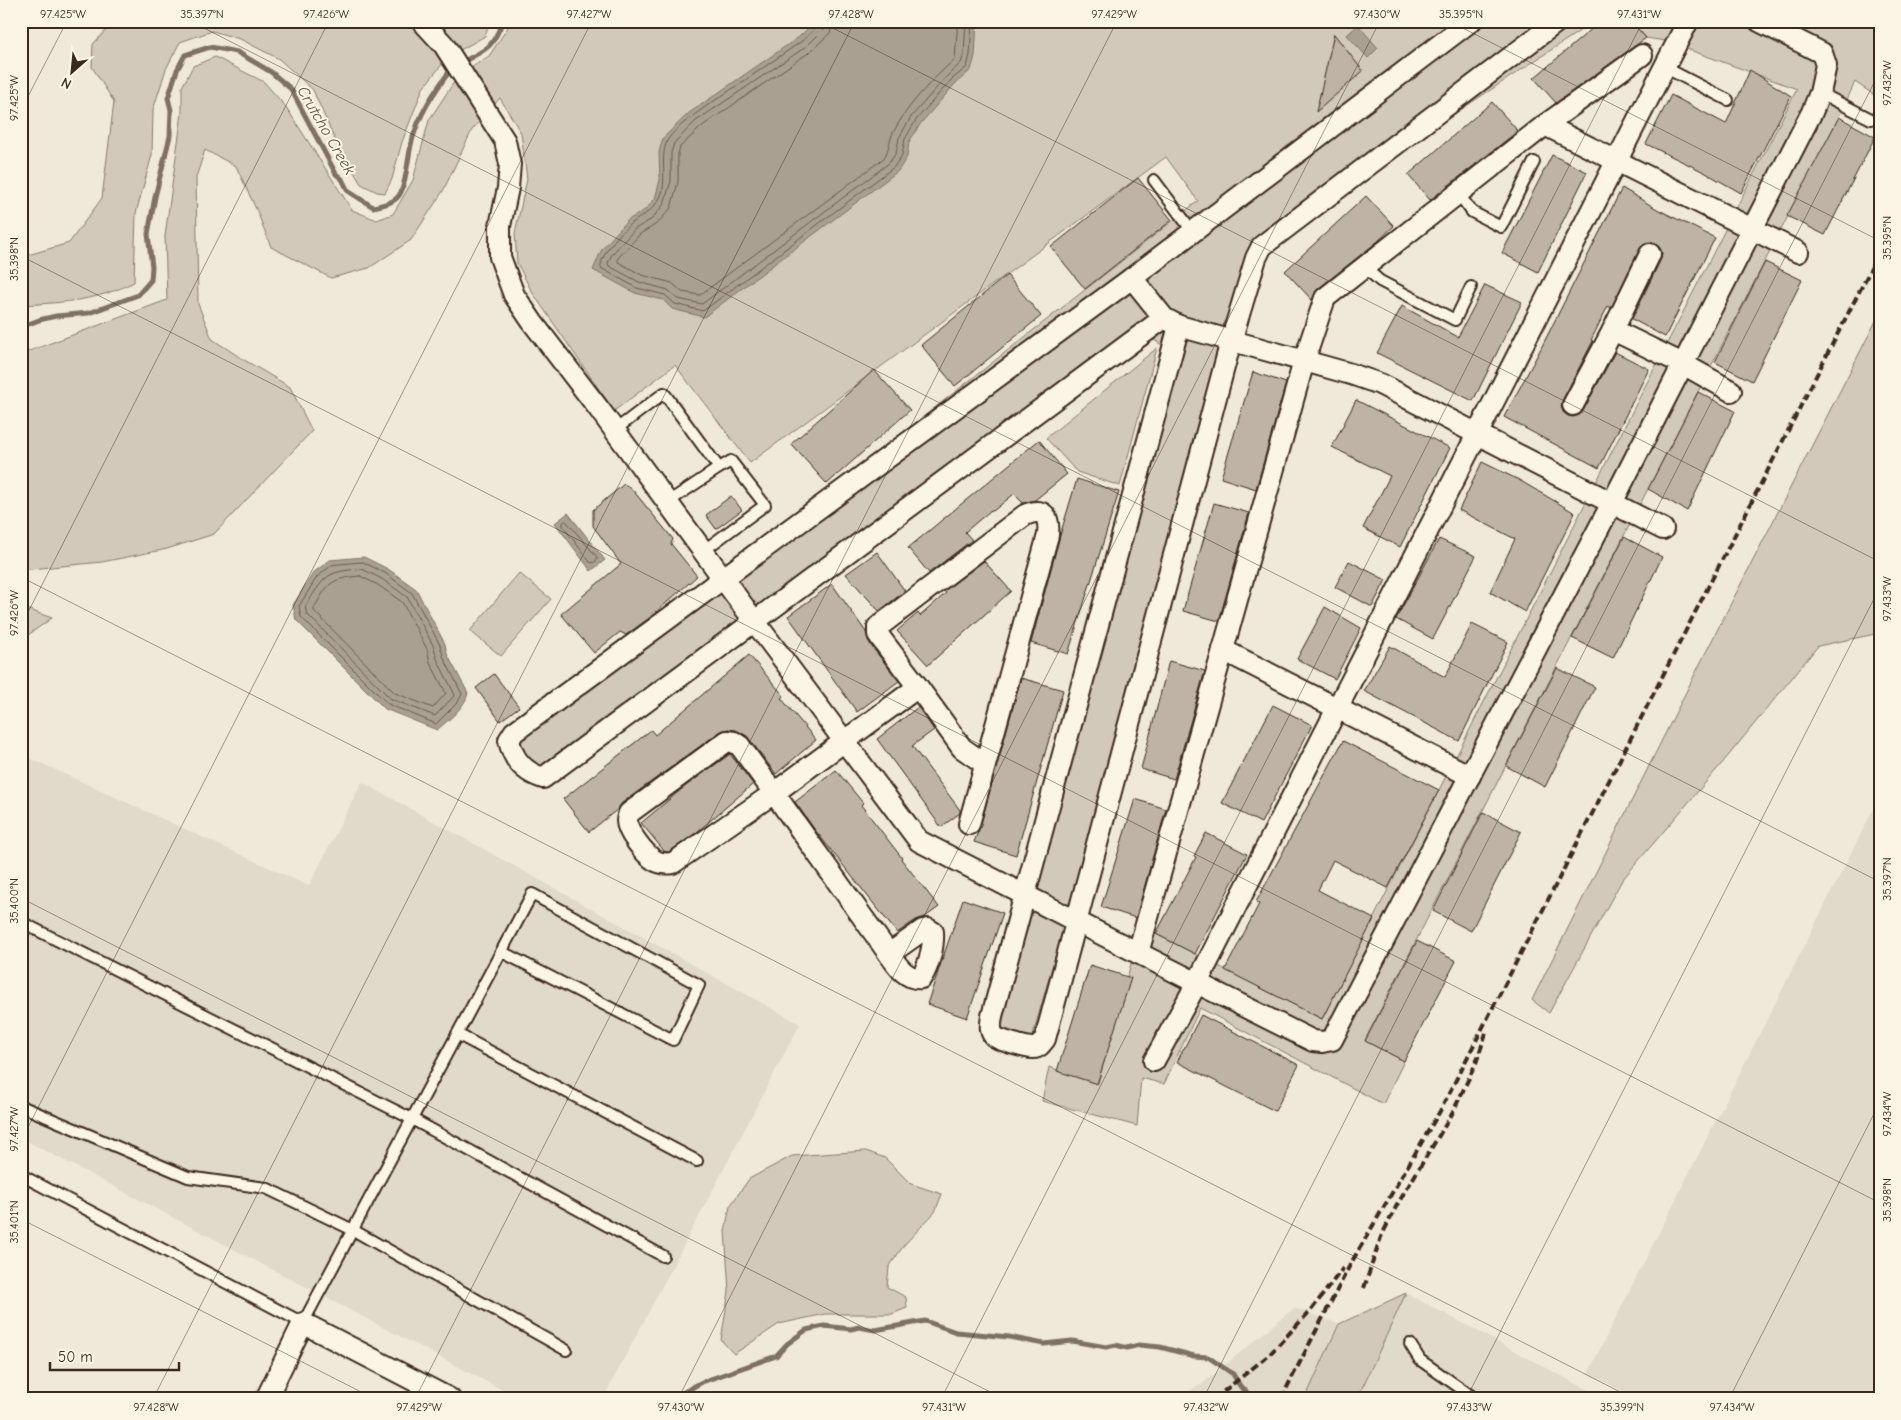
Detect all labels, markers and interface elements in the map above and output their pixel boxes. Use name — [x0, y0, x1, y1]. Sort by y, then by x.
text: 97.425°W — [40, 7, 87, 21]
text: 35.397°N — [180, 7, 224, 21]
text: 97.426°W — [303, 7, 350, 21]
text: 97.427°W — [567, 7, 612, 21]
text: 97.428°W — [828, 7, 874, 21]
text: 97.429°W — [1091, 7, 1137, 21]
text: 97.430°W — [1354, 7, 1401, 21]
text: 35.395°N — [1439, 7, 1483, 21]
text: 97.431°W — [1617, 7, 1662, 21]
north arrow — [48, 48, 98, 98]
text: 97.432°W — [1880, 60, 1894, 106]
text: N — [58, 73, 74, 93]
text: 97.425°W — [7, 74, 21, 121]
water label: Crutcho Creek — [294, 83, 359, 178]
text: 35.395°N — [1880, 216, 1894, 260]
text: 35.398°N — [7, 237, 21, 281]
text: 97.433°W — [1880, 576, 1894, 622]
text: 97.426°W — [7, 589, 21, 636]
text: 35.397°N — [1880, 857, 1894, 901]
text: 35.400°N — [7, 878, 21, 924]
text: 97.434°W — [1880, 1091, 1894, 1136]
text: 97.427°W — [7, 1106, 21, 1152]
text: 35.398°N — [1880, 1178, 1894, 1222]
text: 35.401°N — [7, 1200, 21, 1244]
scale bar — [50, 1340, 179, 1372]
text: 50 m — [58, 1348, 93, 1366]
text: 97.428°W — [133, 1400, 179, 1414]
text: 97.429°W — [396, 1400, 442, 1414]
text: 97.430°W — [658, 1400, 705, 1414]
text: 97.431°W — [922, 1400, 967, 1414]
text: 97.432°W — [1183, 1400, 1229, 1414]
text: 97.433°W — [1446, 1400, 1492, 1414]
text: 35.399°N — [1600, 1400, 1644, 1414]
text: 97.434°W — [1710, 1400, 1755, 1414]

